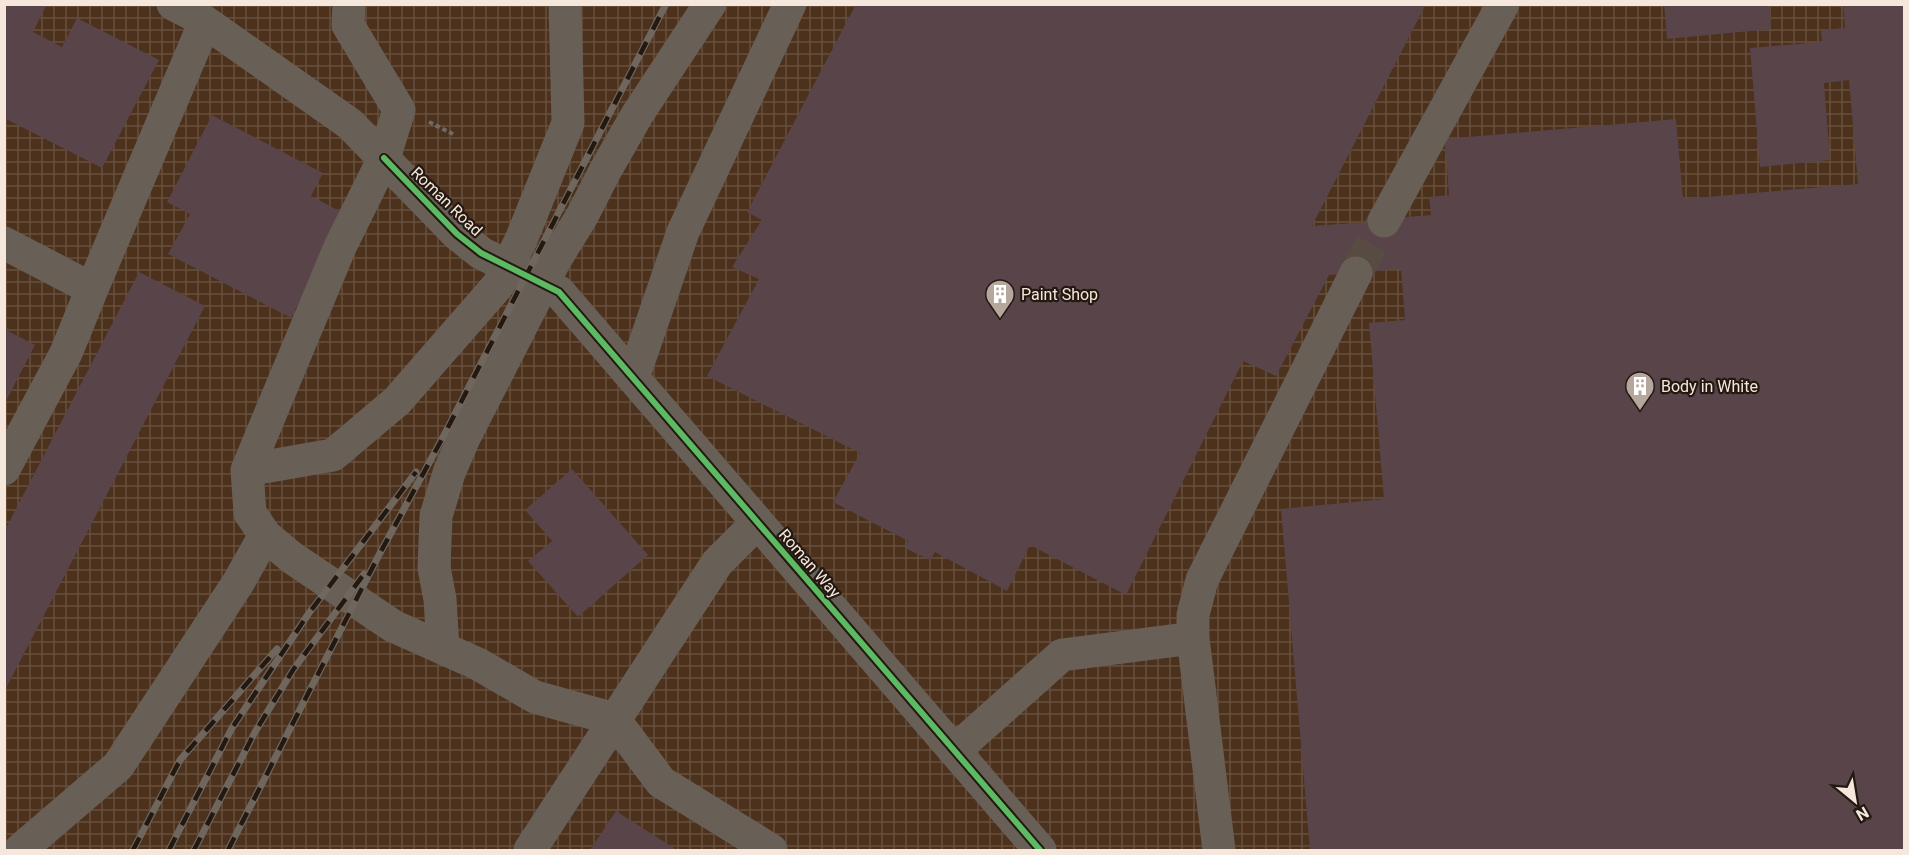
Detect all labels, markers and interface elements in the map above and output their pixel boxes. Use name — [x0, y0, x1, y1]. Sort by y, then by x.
street label: Roman Road — [407, 163, 486, 240]
building icon: Paint Shop — [984, 278, 1016, 320]
place label: Paint Shop — [1021, 285, 1098, 304]
building icon: Body in White — [1624, 370, 1656, 412]
place label: Body in White — [1661, 377, 1758, 396]
street label: Roman Way — [775, 525, 845, 602]
north arrow — [1825, 771, 1885, 831]
text: N — [1853, 803, 1872, 825]

